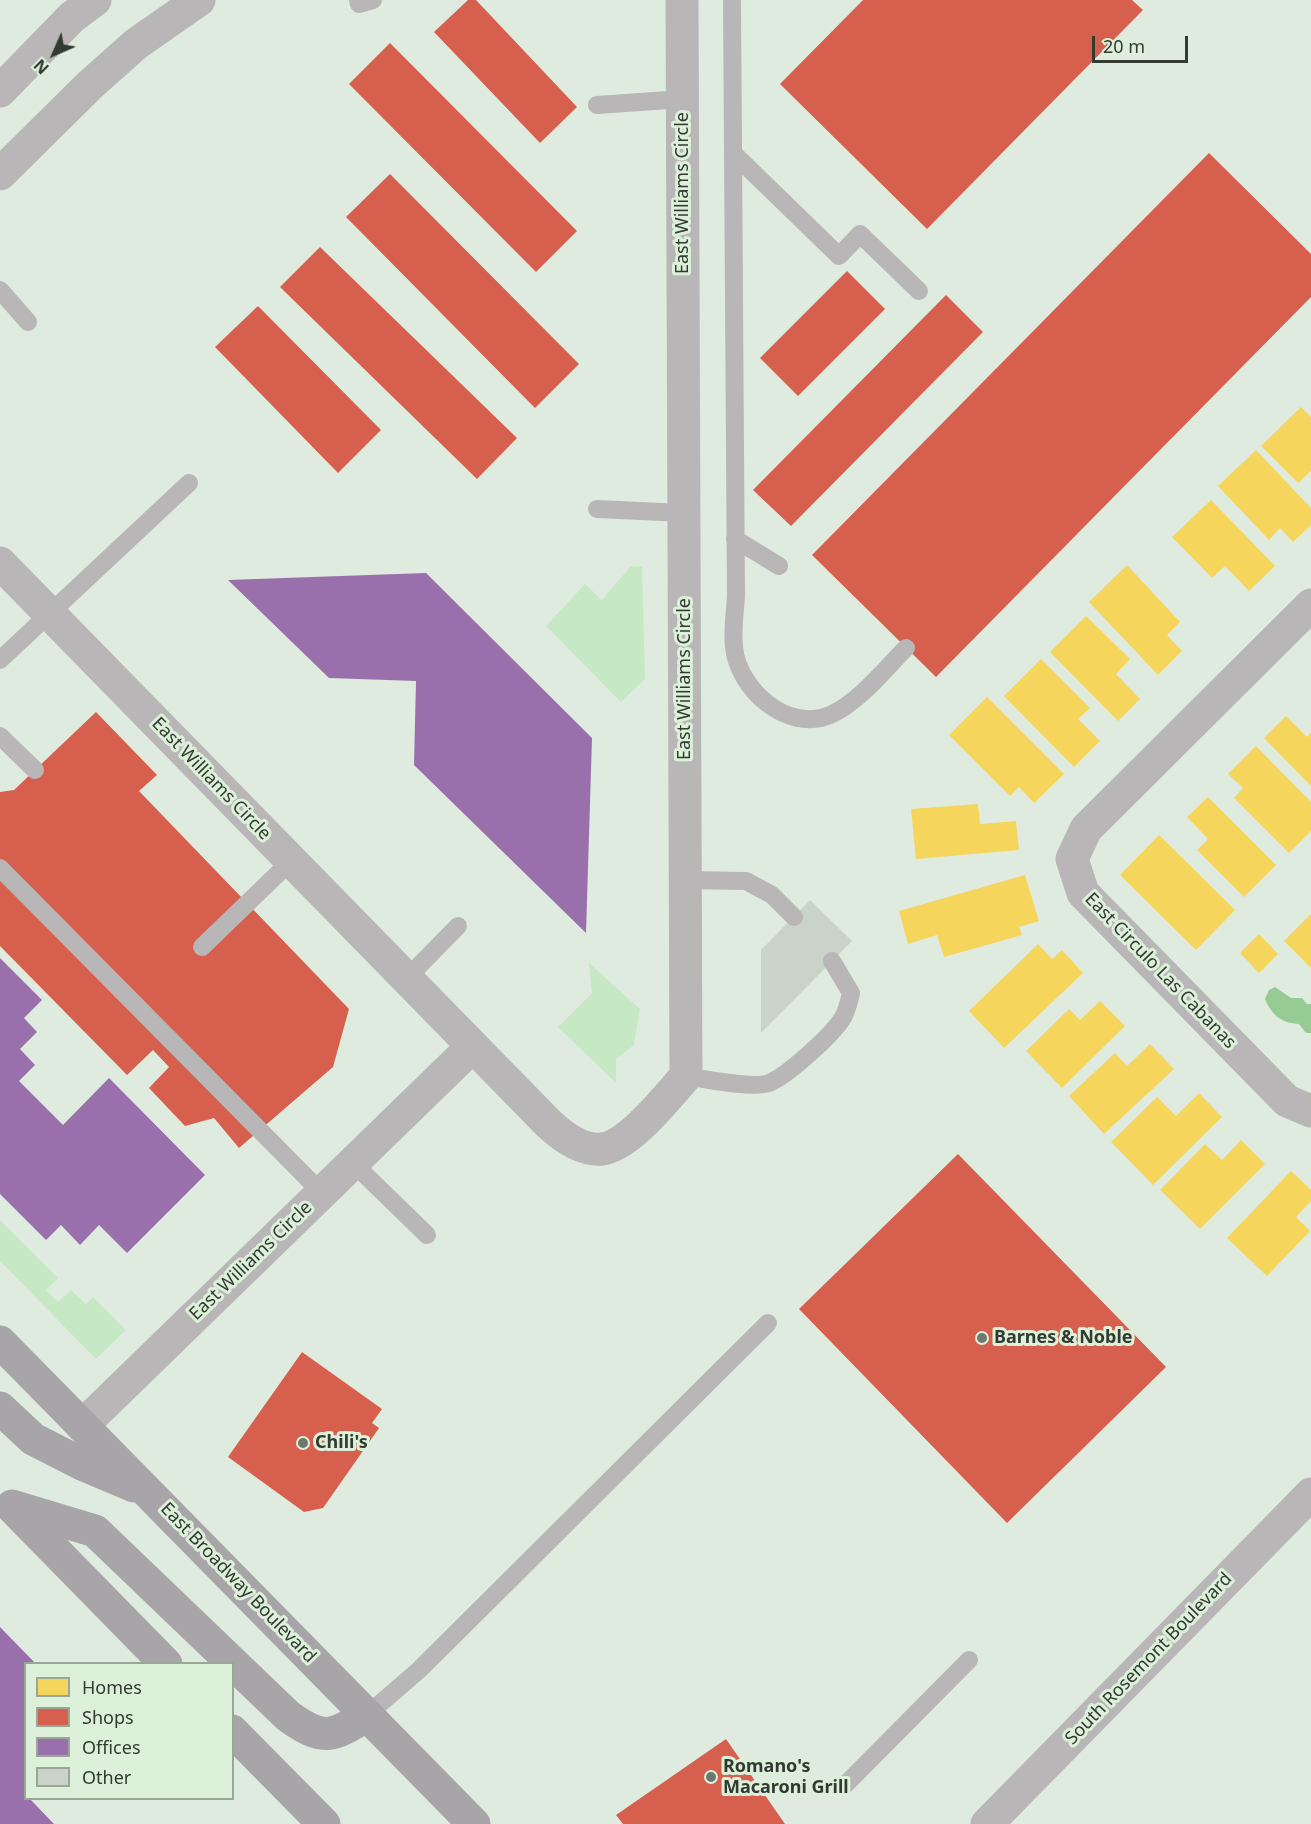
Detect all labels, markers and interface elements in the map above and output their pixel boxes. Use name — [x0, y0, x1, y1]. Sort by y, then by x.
north arrow — [24, 24, 84, 84]
scale bar — [1095, 24, 1191, 62]
text: 20 m — [1103, 34, 1145, 58]
text: N — [29, 54, 54, 79]
street label: East Williams Circle — [672, 112, 694, 274]
street label: East Williams Circle — [674, 598, 696, 760]
street label: East Williams Circle — [147, 713, 275, 845]
street label: East Circulo Las Cabanas — [1080, 889, 1240, 1053]
street label: East Williams Circle — [185, 1197, 317, 1325]
place label: Barnes & Noble — [994, 1327, 1133, 1349]
marker: Barnes & Noble — [975, 1331, 989, 1345]
place label: Chili's — [315, 1432, 368, 1454]
marker: Chili's — [296, 1436, 310, 1450]
street label: East Broadway Boulevard — [156, 1498, 320, 1668]
street label: South Rosemont Boulevard — [1061, 1569, 1237, 1749]
legend — [24, 1662, 234, 1800]
text: Homes — [82, 1675, 142, 1699]
text: Shops — [82, 1705, 134, 1729]
text: Offices — [82, 1735, 141, 1759]
place label: Romano's Macaroni Grill — [723, 1756, 849, 1798]
text: Other — [82, 1765, 131, 1789]
marker: Romano's Macaroni Grill — [704, 1770, 718, 1784]

